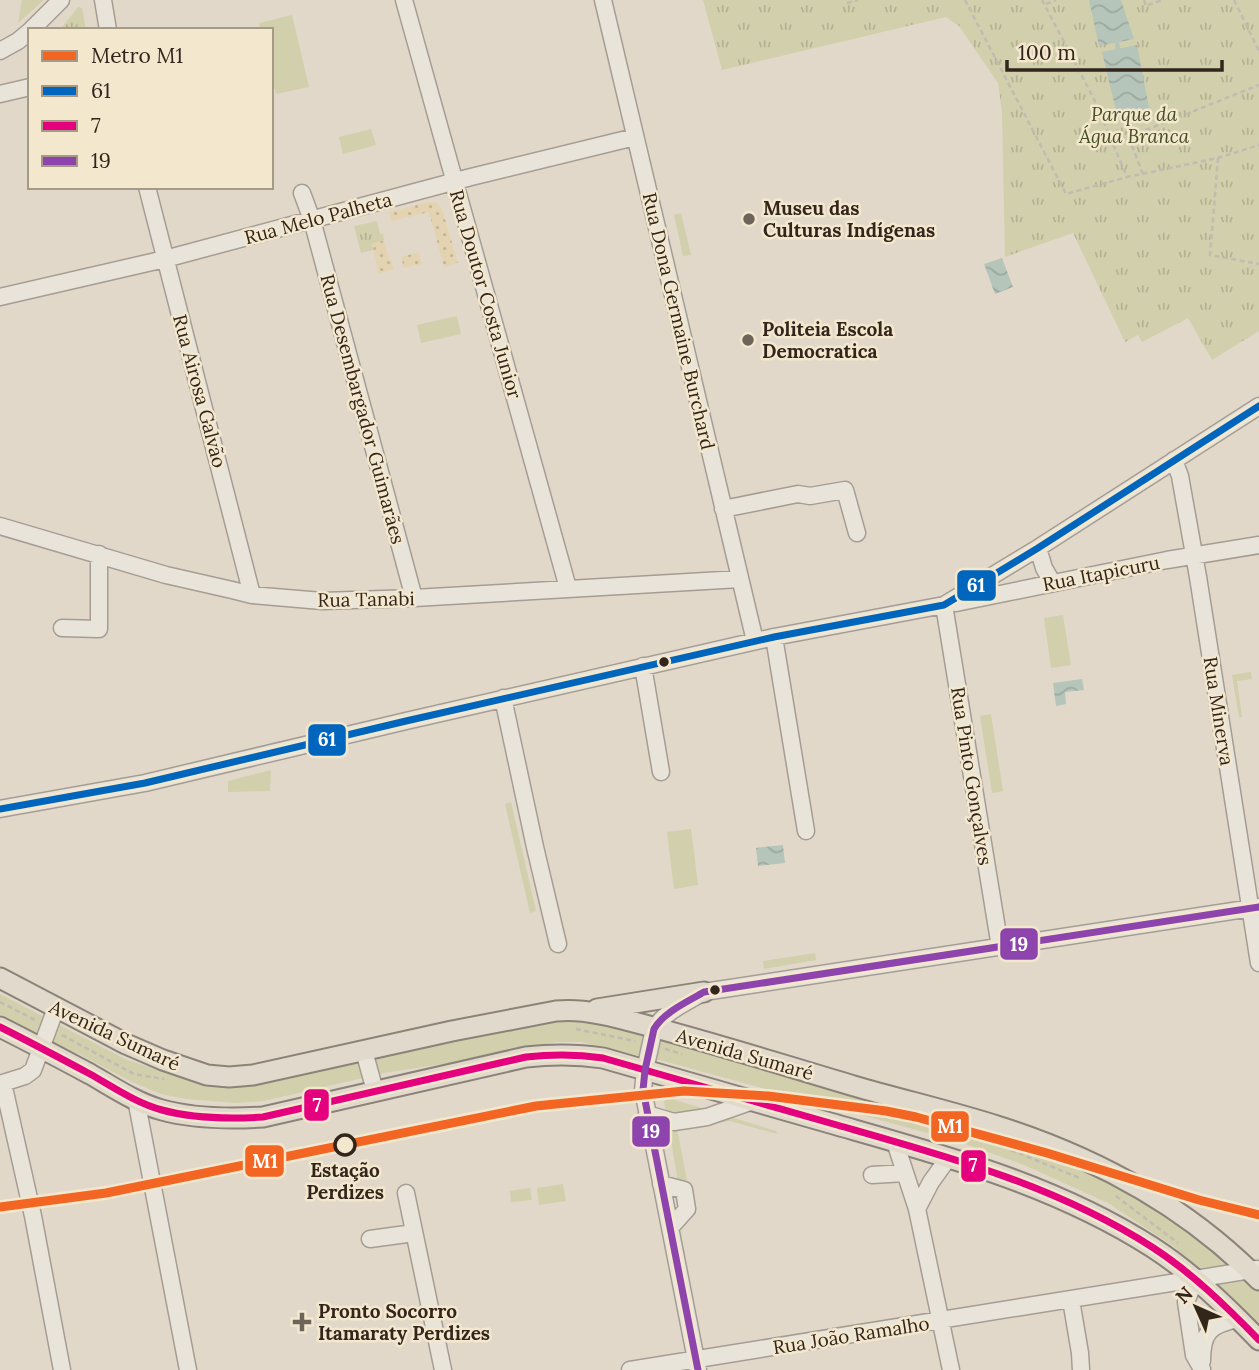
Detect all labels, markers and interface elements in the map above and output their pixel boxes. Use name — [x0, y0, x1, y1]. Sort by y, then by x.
legend — [28, 28, 273, 189]
scale bar — [1007, 28, 1222, 72]
text: 100 m — [1018, 39, 1076, 66]
text: Metro M1 — [91, 42, 183, 69]
text: 61 — [91, 77, 111, 104]
park label: Parque da Água Branca — [1078, 102, 1190, 148]
text: 7 — [91, 112, 101, 139]
text: 19 — [91, 147, 111, 174]
street label: Rua Melo Palheta — [241, 187, 395, 249]
street label: Rua Doutor Costa Junior — [445, 187, 528, 402]
street label: Rua Dona Germaine Burchard — [638, 190, 720, 452]
place label: Museu das Culturas Indígenas — [763, 196, 935, 242]
marker: Museu das Culturas Indígenas — [741, 211, 757, 227]
street label: Rua Desembargador Guimarães — [315, 271, 411, 547]
street label: Rua Airosa Galvão — [168, 312, 232, 470]
place label: Politeia Escola Democratica — [762, 317, 893, 363]
marker: Politeia Escola Democratica — [740, 332, 756, 348]
street label: Rua Itapicuru — [1040, 550, 1162, 596]
line badge: 61 — [956, 569, 997, 602]
text: 61 — [967, 573, 985, 597]
street label: Rua Tanabi — [317, 586, 415, 612]
unlabelled marker — [657, 655, 671, 669]
street label: Rua Minerva — [1199, 655, 1240, 768]
street label: Rua Pinto Gonçalves — [946, 685, 998, 867]
line badge: 61 — [307, 723, 347, 757]
text: 61 — [318, 727, 336, 751]
line badge: 19 — [999, 927, 1039, 961]
text: 19 — [1010, 932, 1028, 956]
unlabelled marker — [708, 983, 722, 997]
street label: Avenida Sumaré — [45, 994, 184, 1076]
street label: Avenida Sumaré — [673, 1023, 816, 1085]
line badge: 7 — [303, 1088, 330, 1122]
text: 7 — [313, 1093, 322, 1117]
line badge: M1 — [930, 1110, 970, 1143]
text: M1 — [937, 1114, 963, 1138]
line badge: 19 — [631, 1115, 671, 1148]
text: 19 — [642, 1119, 660, 1143]
marker: Estação Perdizes — [334, 1134, 356, 1156]
line badge: M1 — [244, 1144, 285, 1178]
text: M1 — [252, 1149, 278, 1173]
line badge: 7 — [960, 1149, 987, 1183]
text: 7 — [969, 1153, 978, 1177]
place label: Estação Perdizes — [306, 1158, 384, 1204]
north arrow — [1161, 1272, 1231, 1342]
text: N — [1170, 1281, 1198, 1309]
place label: Pronto Socorro Itamaraty Perdizes — [318, 1299, 490, 1345]
street label: Rua João Ramalho — [771, 1311, 931, 1359]
marker: Pronto Socorro Itamaraty Perdizes — [292, 1312, 312, 1332]

